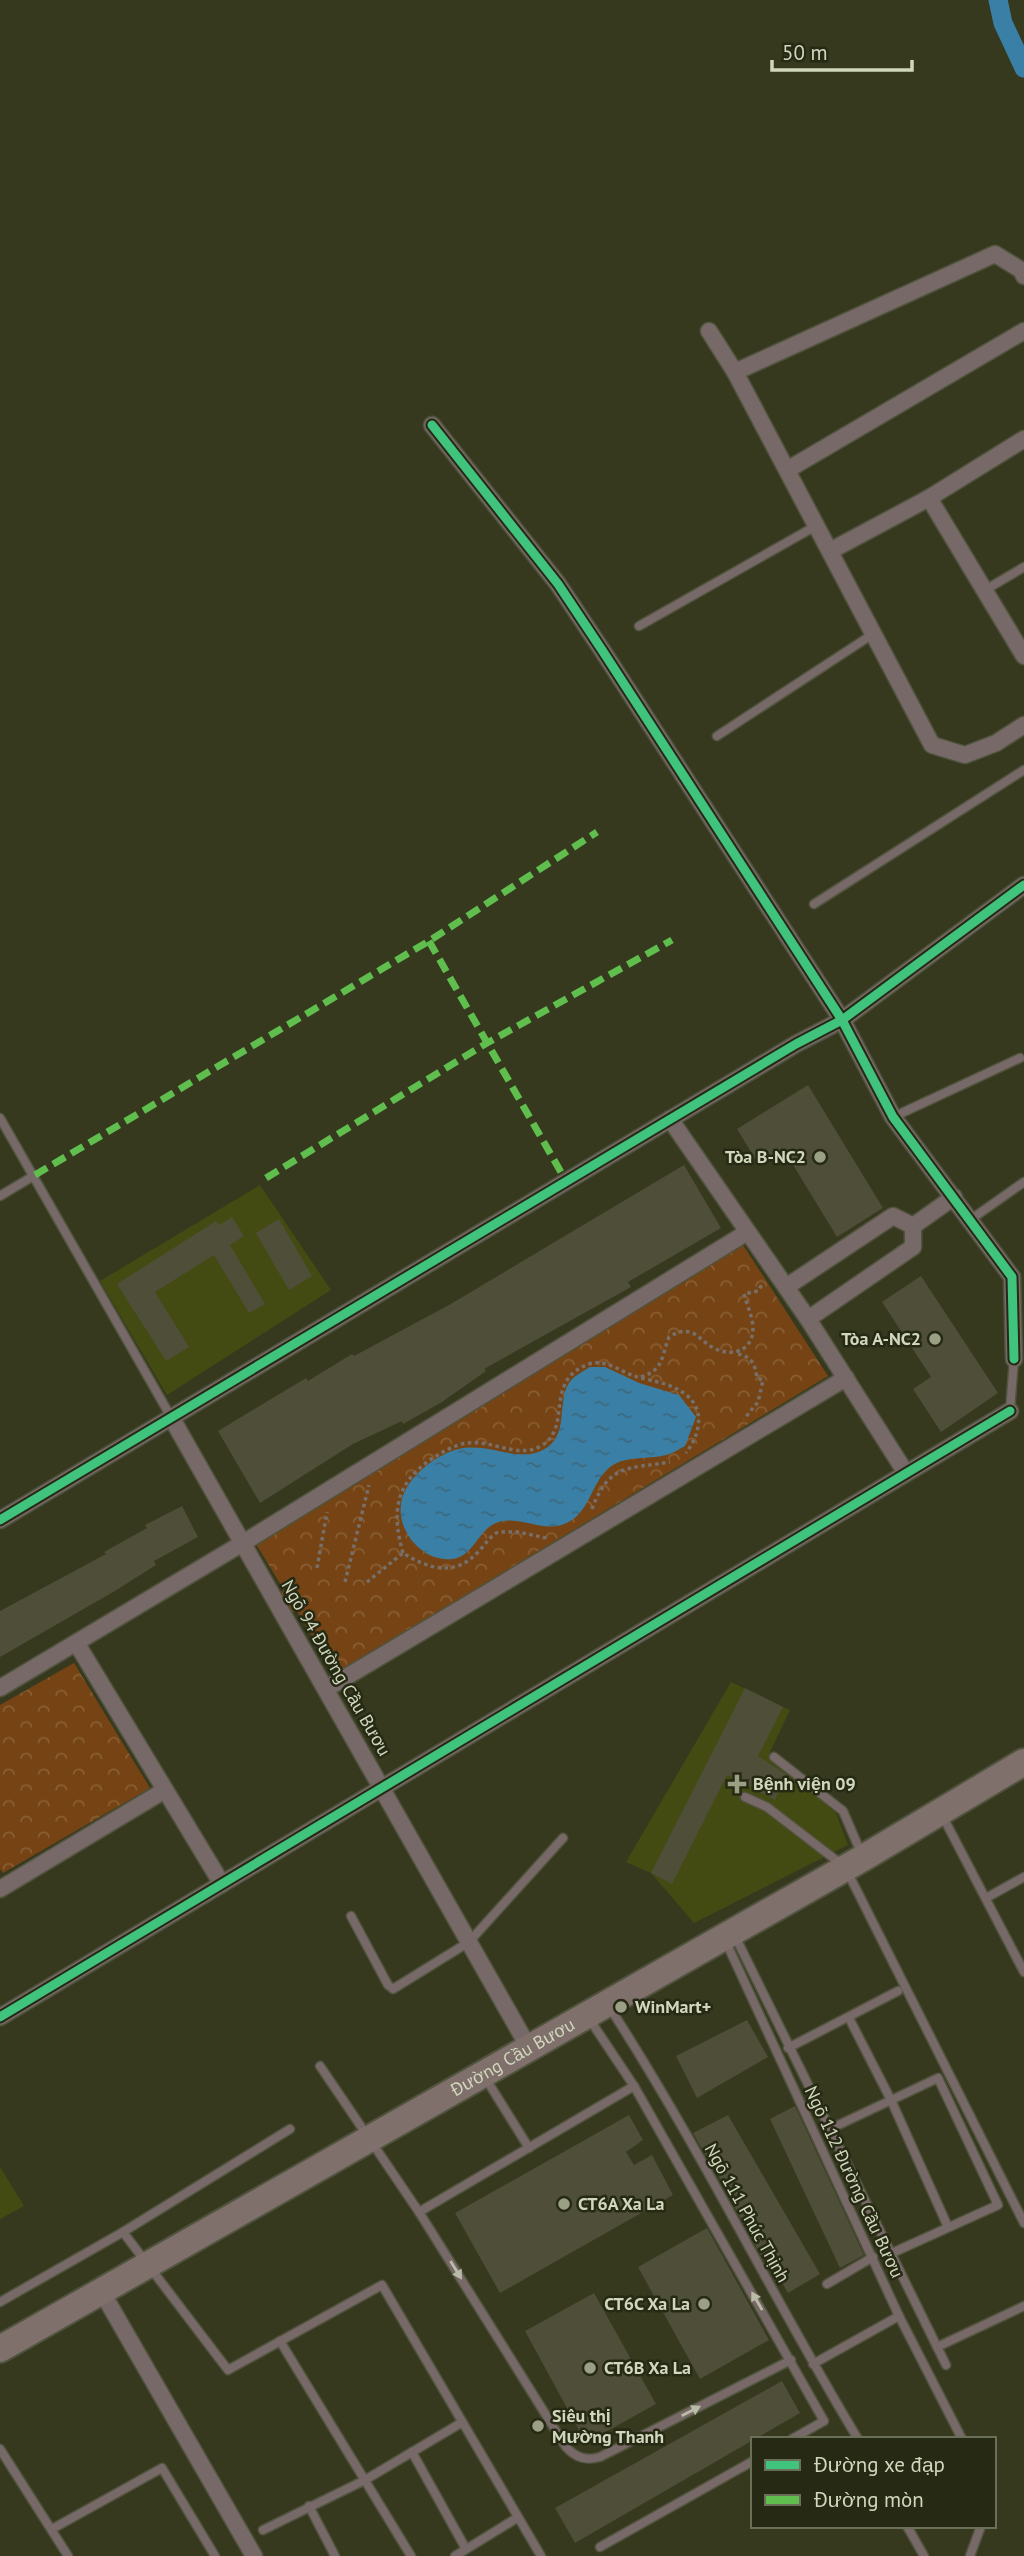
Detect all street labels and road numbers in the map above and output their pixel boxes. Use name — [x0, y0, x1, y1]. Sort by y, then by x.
street label: Ngõ 94 Đường Cầu Bươu — [277, 1576, 396, 1760]
street label: Đường Cầu Bươu — [446, 2012, 579, 2102]
street label: Ngõ 112 Đường Cầu Bươu — [800, 2082, 909, 2282]
street label: Ngõ 111 Phúc Thịnh — [700, 2139, 795, 2286]

